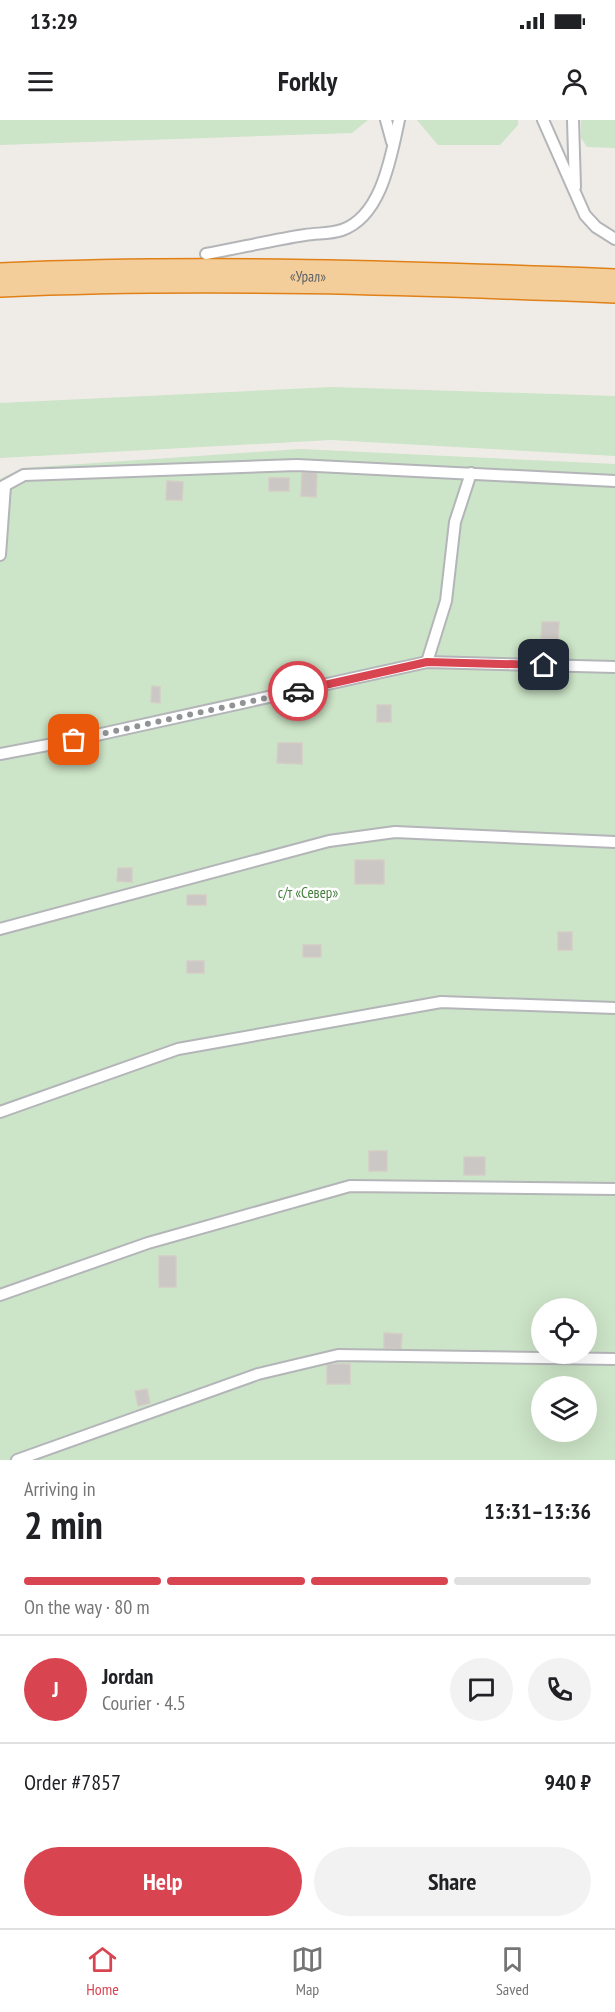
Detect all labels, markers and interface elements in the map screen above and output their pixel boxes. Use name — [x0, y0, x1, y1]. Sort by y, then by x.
text: 13:29 — [30, 7, 78, 35]
text: Forkly — [278, 64, 337, 98]
icon: menu — [24, 65, 57, 98]
icon: person — [558, 65, 591, 98]
street label: «Урал» — [290, 266, 326, 286]
pin — [518, 639, 569, 690]
icon: home — [527, 648, 560, 681]
courier — [268, 661, 328, 721]
icon: car — [282, 675, 315, 708]
pin — [48, 714, 99, 765]
icon: bag — [57, 723, 90, 756]
park label: с/т «Север» — [278, 883, 338, 902]
map controls — [531, 1298, 597, 1442]
button: locate — [531, 1298, 597, 1364]
button: layers — [531, 1376, 597, 1442]
text: Arriving in — [24, 1476, 96, 1502]
text: 13:31–13:36 — [484, 1497, 591, 1525]
text: 2 min — [24, 1499, 103, 1550]
text: On the way · 80 m — [24, 1594, 150, 1620]
button: chat — [450, 1658, 513, 1721]
button: phone — [528, 1658, 591, 1721]
text: Jordan — [102, 1662, 153, 1690]
text: J — [52, 1675, 59, 1703]
text: Courier · 4.5 — [102, 1690, 186, 1716]
text: Order #7857 — [24, 1768, 121, 1796]
text: 940 ₽ — [544, 1768, 591, 1796]
button: Help — [24, 1847, 302, 1916]
button: Share — [314, 1847, 591, 1916]
tab: Home — [86, 1943, 119, 1999]
tab: Map — [291, 1943, 324, 1999]
tab: Saved — [496, 1943, 529, 1999]

